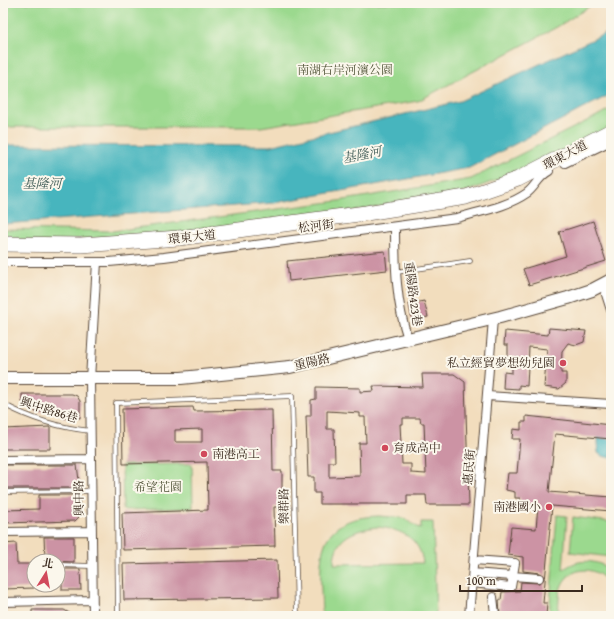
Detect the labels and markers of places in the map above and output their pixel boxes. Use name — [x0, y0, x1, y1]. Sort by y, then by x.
place label: 私立經貿夢想幼兒園 — [447, 354, 555, 371]
marker: 私立經貿夢想幼兒園 — [558, 358, 568, 368]
place label: 育成高中 — [393, 439, 441, 456]
marker: 育成高中 — [380, 443, 390, 453]
place label: 南港高工 — [212, 445, 260, 462]
marker: 南港高工 — [199, 449, 209, 459]
place label: 南港國小 — [493, 498, 541, 515]
marker: 南港國小 — [544, 502, 554, 512]

